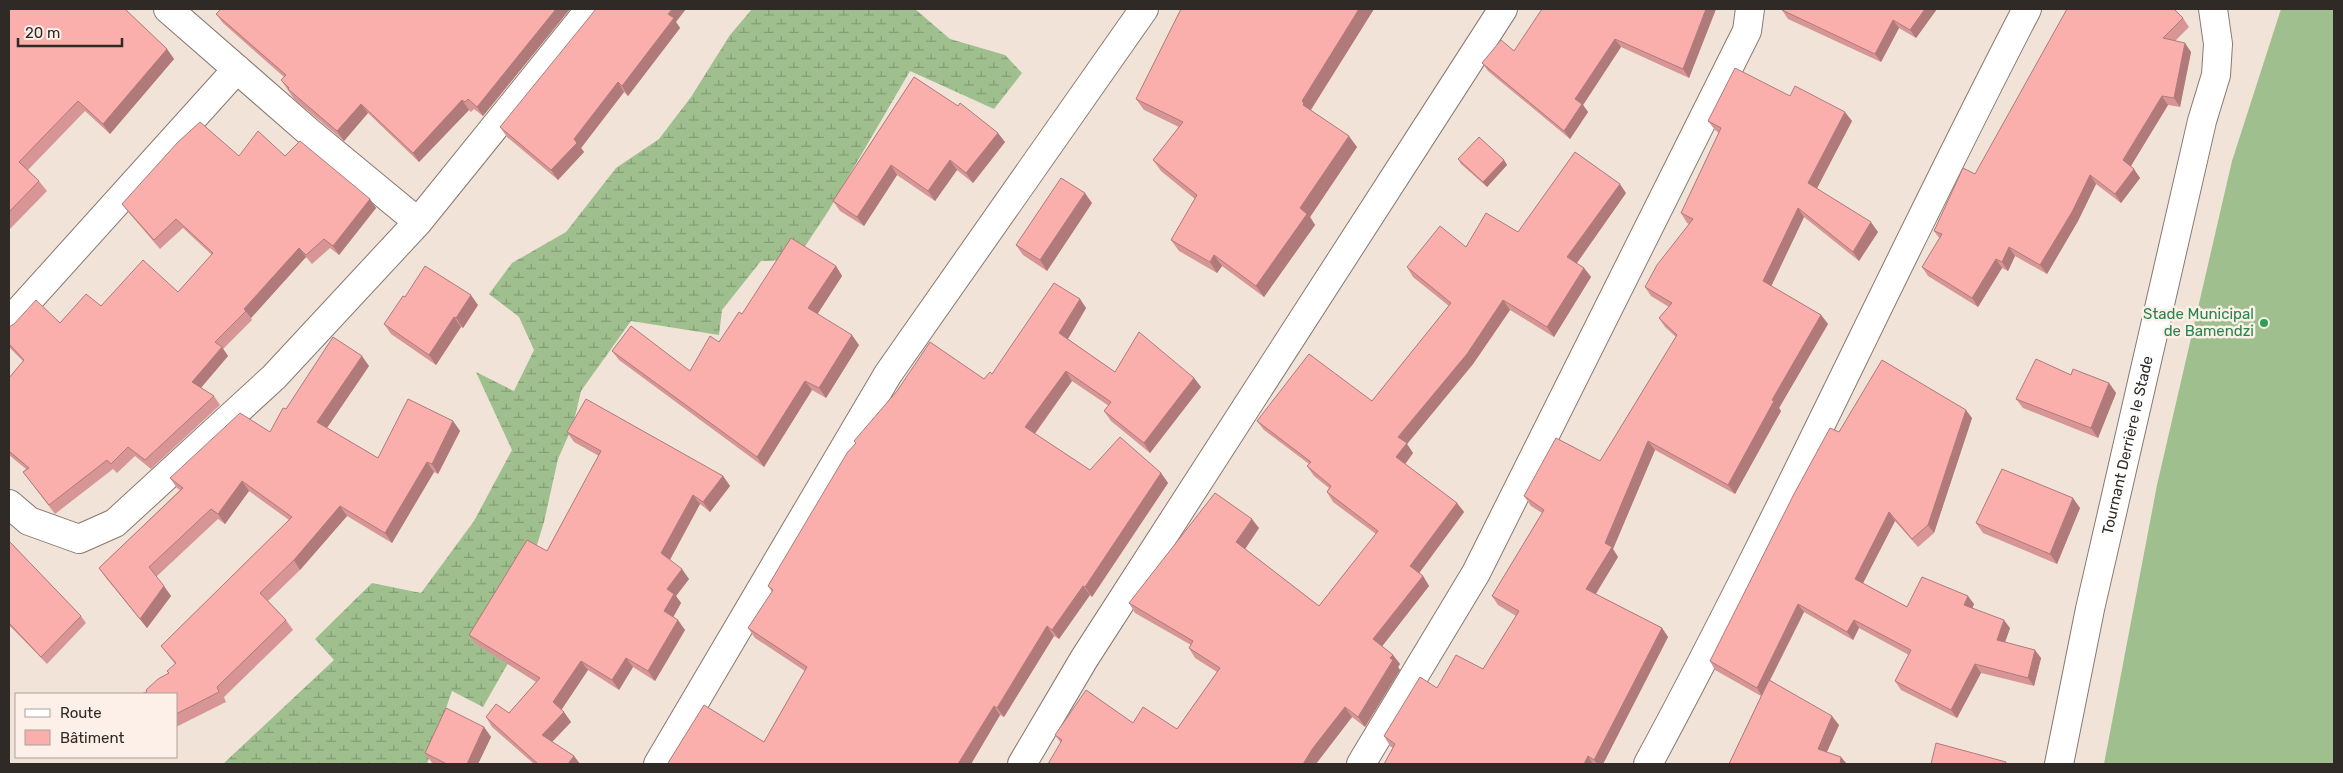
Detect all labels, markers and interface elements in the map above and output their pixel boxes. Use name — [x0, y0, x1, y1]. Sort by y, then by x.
scale bar — [18, 15, 121, 47]
text: 20 m — [25, 24, 60, 42]
place label: Stade Municipal de Bamendzi — [2143, 305, 2254, 340]
marker: Stade Municipal de Bamendzi — [2258, 317, 2270, 329]
street label: Tournant Derrière le Stade — [2098, 354, 2157, 537]
legend — [15, 693, 178, 758]
text: Route — [60, 704, 102, 722]
text: Bâtiment — [60, 729, 124, 747]

